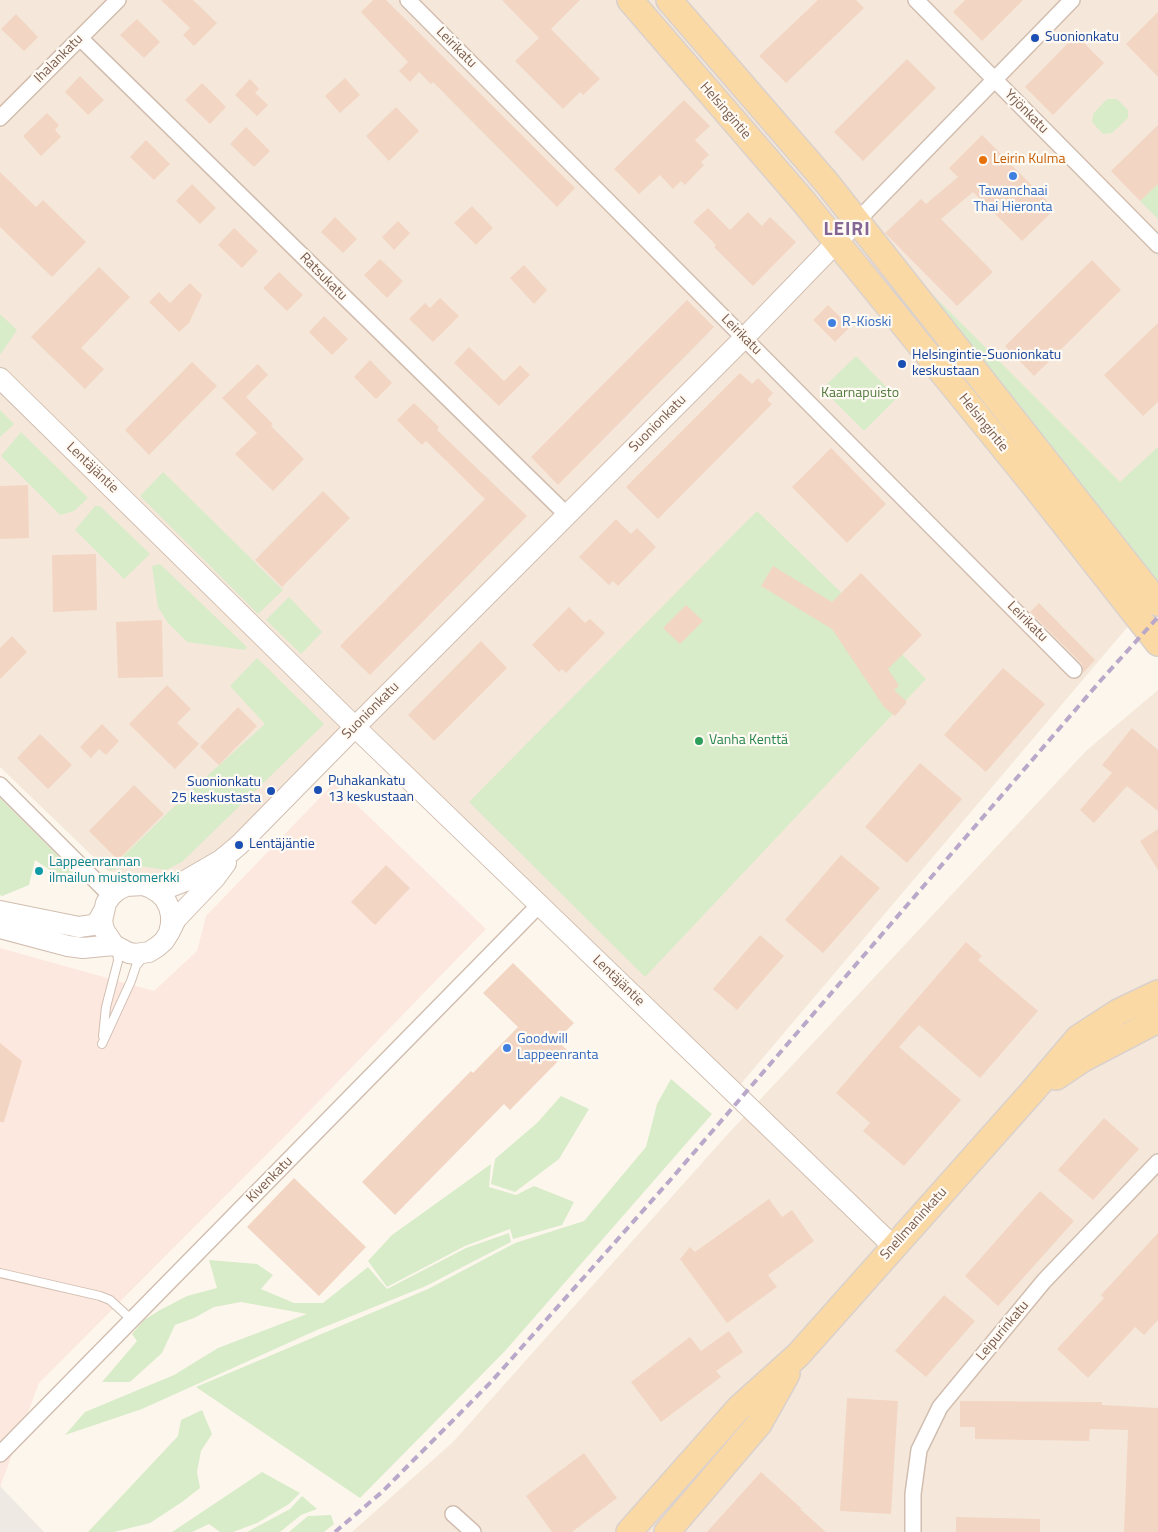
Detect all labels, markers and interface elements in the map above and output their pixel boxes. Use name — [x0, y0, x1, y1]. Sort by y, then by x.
street label: Leirikatu — [432, 24, 480, 72]
place label: Suonionkatu — [1045, 30, 1119, 46]
street label: Ihalankatu — [31, 31, 87, 87]
marker: Suonionkatu — [1029, 32, 1041, 44]
street label: Helsingintie — [696, 79, 754, 143]
street label: Yrjönkatu — [1000, 86, 1052, 138]
place label: Leirin Kulma — [993, 152, 1065, 168]
marker: Leirin Kulma — [977, 154, 989, 166]
marker: Tawanchaai Thai Hieronta — [1007, 170, 1019, 182]
place label: Tawanchaai Thai Hieronta — [973, 184, 1053, 216]
district label: LEIRI — [823, 219, 871, 241]
street label: Ratsukatu — [296, 250, 350, 304]
street label: Leirikatu — [717, 311, 765, 359]
place label: R-Kioski — [842, 315, 891, 331]
marker: R-Kioski — [826, 317, 838, 329]
place label: Helsingintie-Suonionkatu keskustaan — [912, 348, 1061, 381]
marker: Helsingintie-Suonionkatu keskustaan — [896, 358, 908, 370]
park label: Kaarnapuisto — [821, 386, 899, 402]
street label: Helsingintie — [955, 391, 1011, 455]
street label: Suonionkatu — [626, 392, 690, 456]
street label: Lentäjäntie — [63, 439, 121, 497]
street label: Leirikatu — [1003, 598, 1051, 646]
street label: Suonionkatu — [339, 679, 403, 743]
place label: Vanha Kenttä — [709, 733, 788, 749]
marker: Vanha Kenttä — [693, 735, 705, 747]
place label: Puhakankatu 13 keskustaan — [328, 774, 414, 806]
place label: Suonionkatu 25 keskustasta — [171, 775, 261, 808]
marker: Puhakankatu 13 keskustaan — [312, 784, 324, 796]
marker: Suonionkatu 25 keskustasta — [265, 785, 277, 797]
place label: Lentäjäntie — [249, 837, 315, 853]
marker: Lentäjäntie — [233, 839, 245, 851]
place label: Lappeenrannan ilmailun muistomerkki — [49, 855, 179, 888]
marker: Lappeenrannan ilmailun muistomerkki — [33, 865, 45, 877]
street label: Lentäjäntie — [589, 952, 647, 1010]
place label: Goodwill Lappeenranta — [517, 1032, 598, 1064]
marker: Goodwill Lappeenranta — [501, 1042, 513, 1054]
street label: Kivenkatu — [243, 1153, 297, 1207]
street label: Snellmaninkatu — [877, 1184, 951, 1264]
street label: Leipurinkatu — [973, 1298, 1033, 1364]

